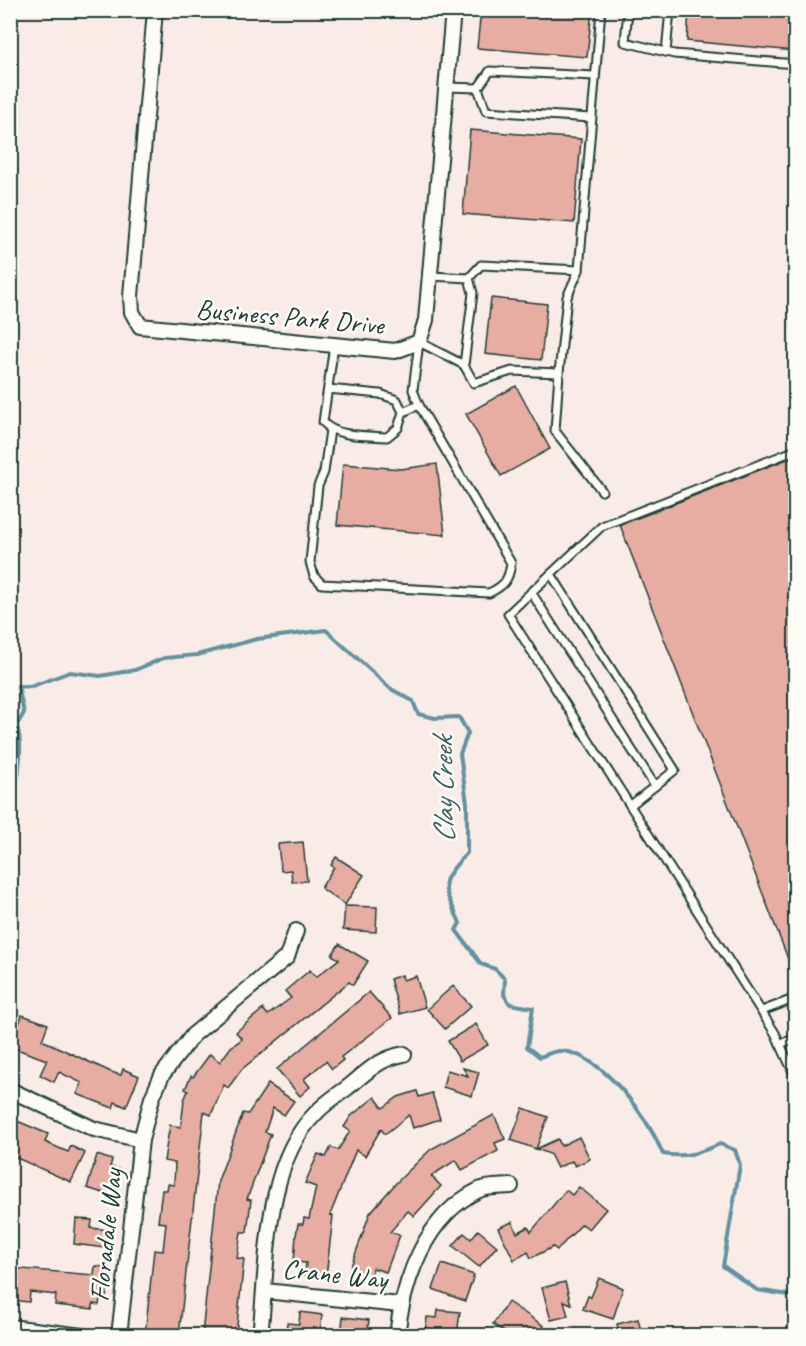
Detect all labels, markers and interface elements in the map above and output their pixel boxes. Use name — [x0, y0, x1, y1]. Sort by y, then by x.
street label: Business Park Drive — [195, 291, 387, 342]
water label: Clay Creek — [423, 732, 463, 843]
street label: Floradale Way — [81, 1165, 130, 1303]
street label: Crane Way — [281, 1251, 391, 1297]

